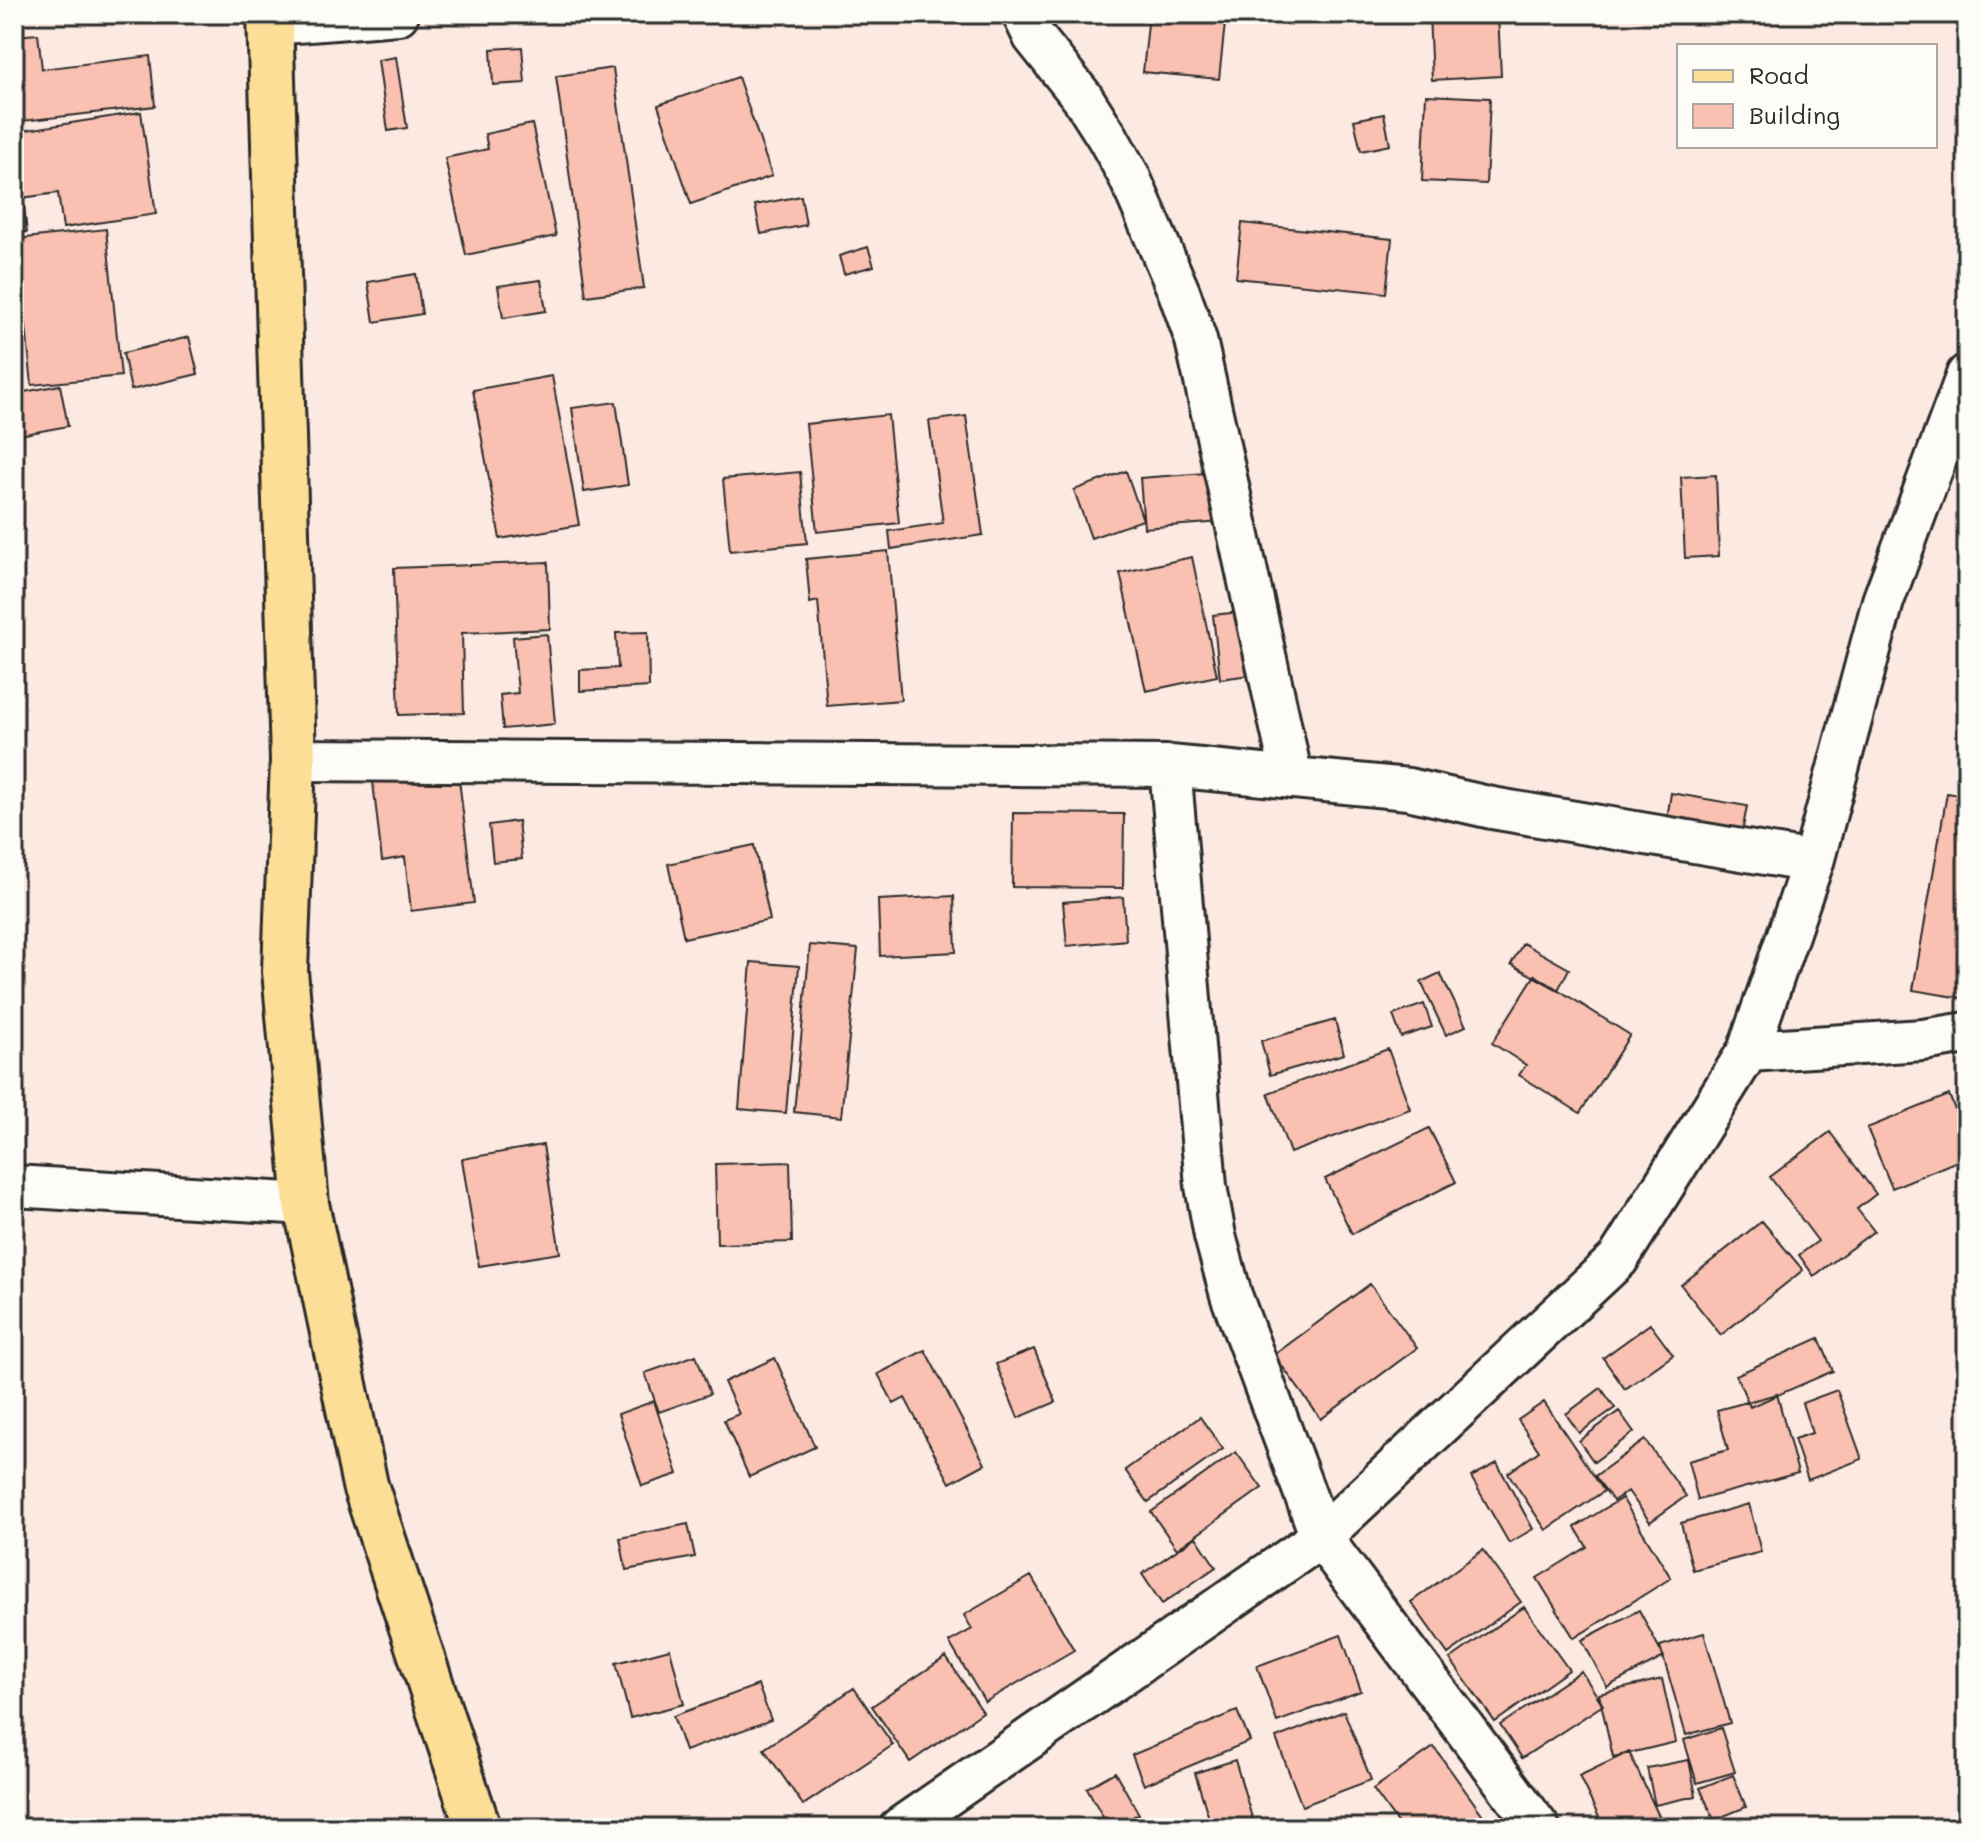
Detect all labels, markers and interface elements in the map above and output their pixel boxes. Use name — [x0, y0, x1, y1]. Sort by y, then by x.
legend — [1677, 44, 1937, 148]
text: Road — [1749, 59, 1809, 90]
text: Building — [1749, 99, 1840, 130]

